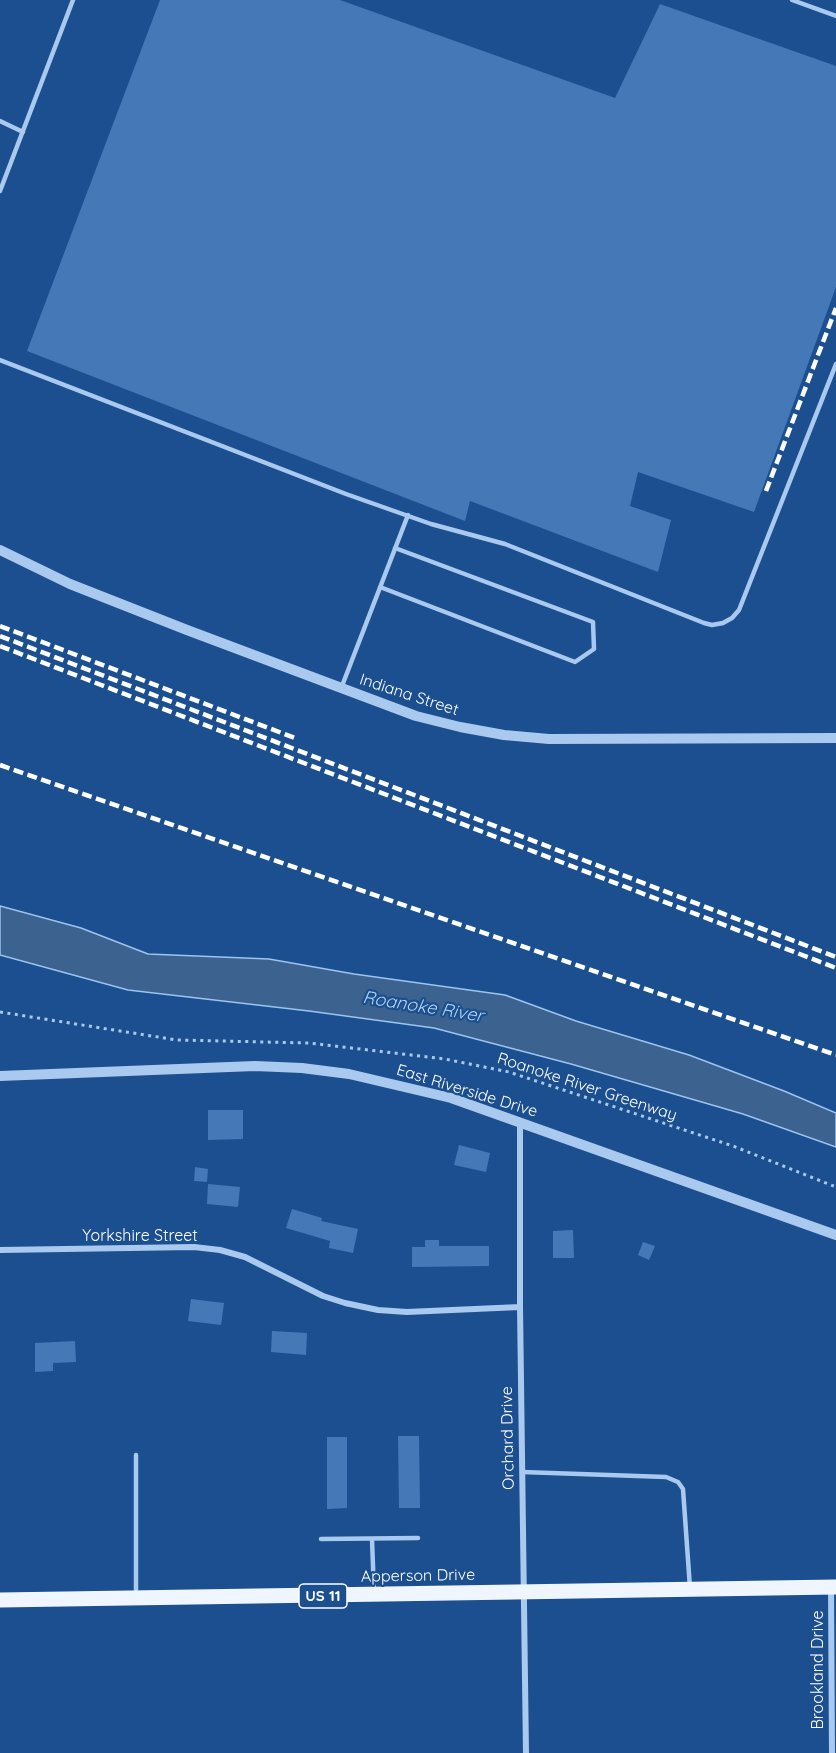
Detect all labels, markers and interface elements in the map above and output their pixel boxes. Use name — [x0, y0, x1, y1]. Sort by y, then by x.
street label: Indiana Street — [357, 670, 461, 720]
water label: Roanoke River — [361, 987, 485, 1027]
street label: Roanoke River Greenway — [495, 1049, 679, 1125]
street label: East Riverside Drive — [394, 1060, 540, 1122]
street label: Yorkshire Street — [82, 1226, 198, 1246]
street label: Orchard Drive — [497, 1386, 519, 1490]
street label: Apperson Drive — [361, 1565, 475, 1587]
road number: US 11 — [299, 1584, 347, 1608]
street label: Brookland Drive — [808, 1610, 828, 1730]

